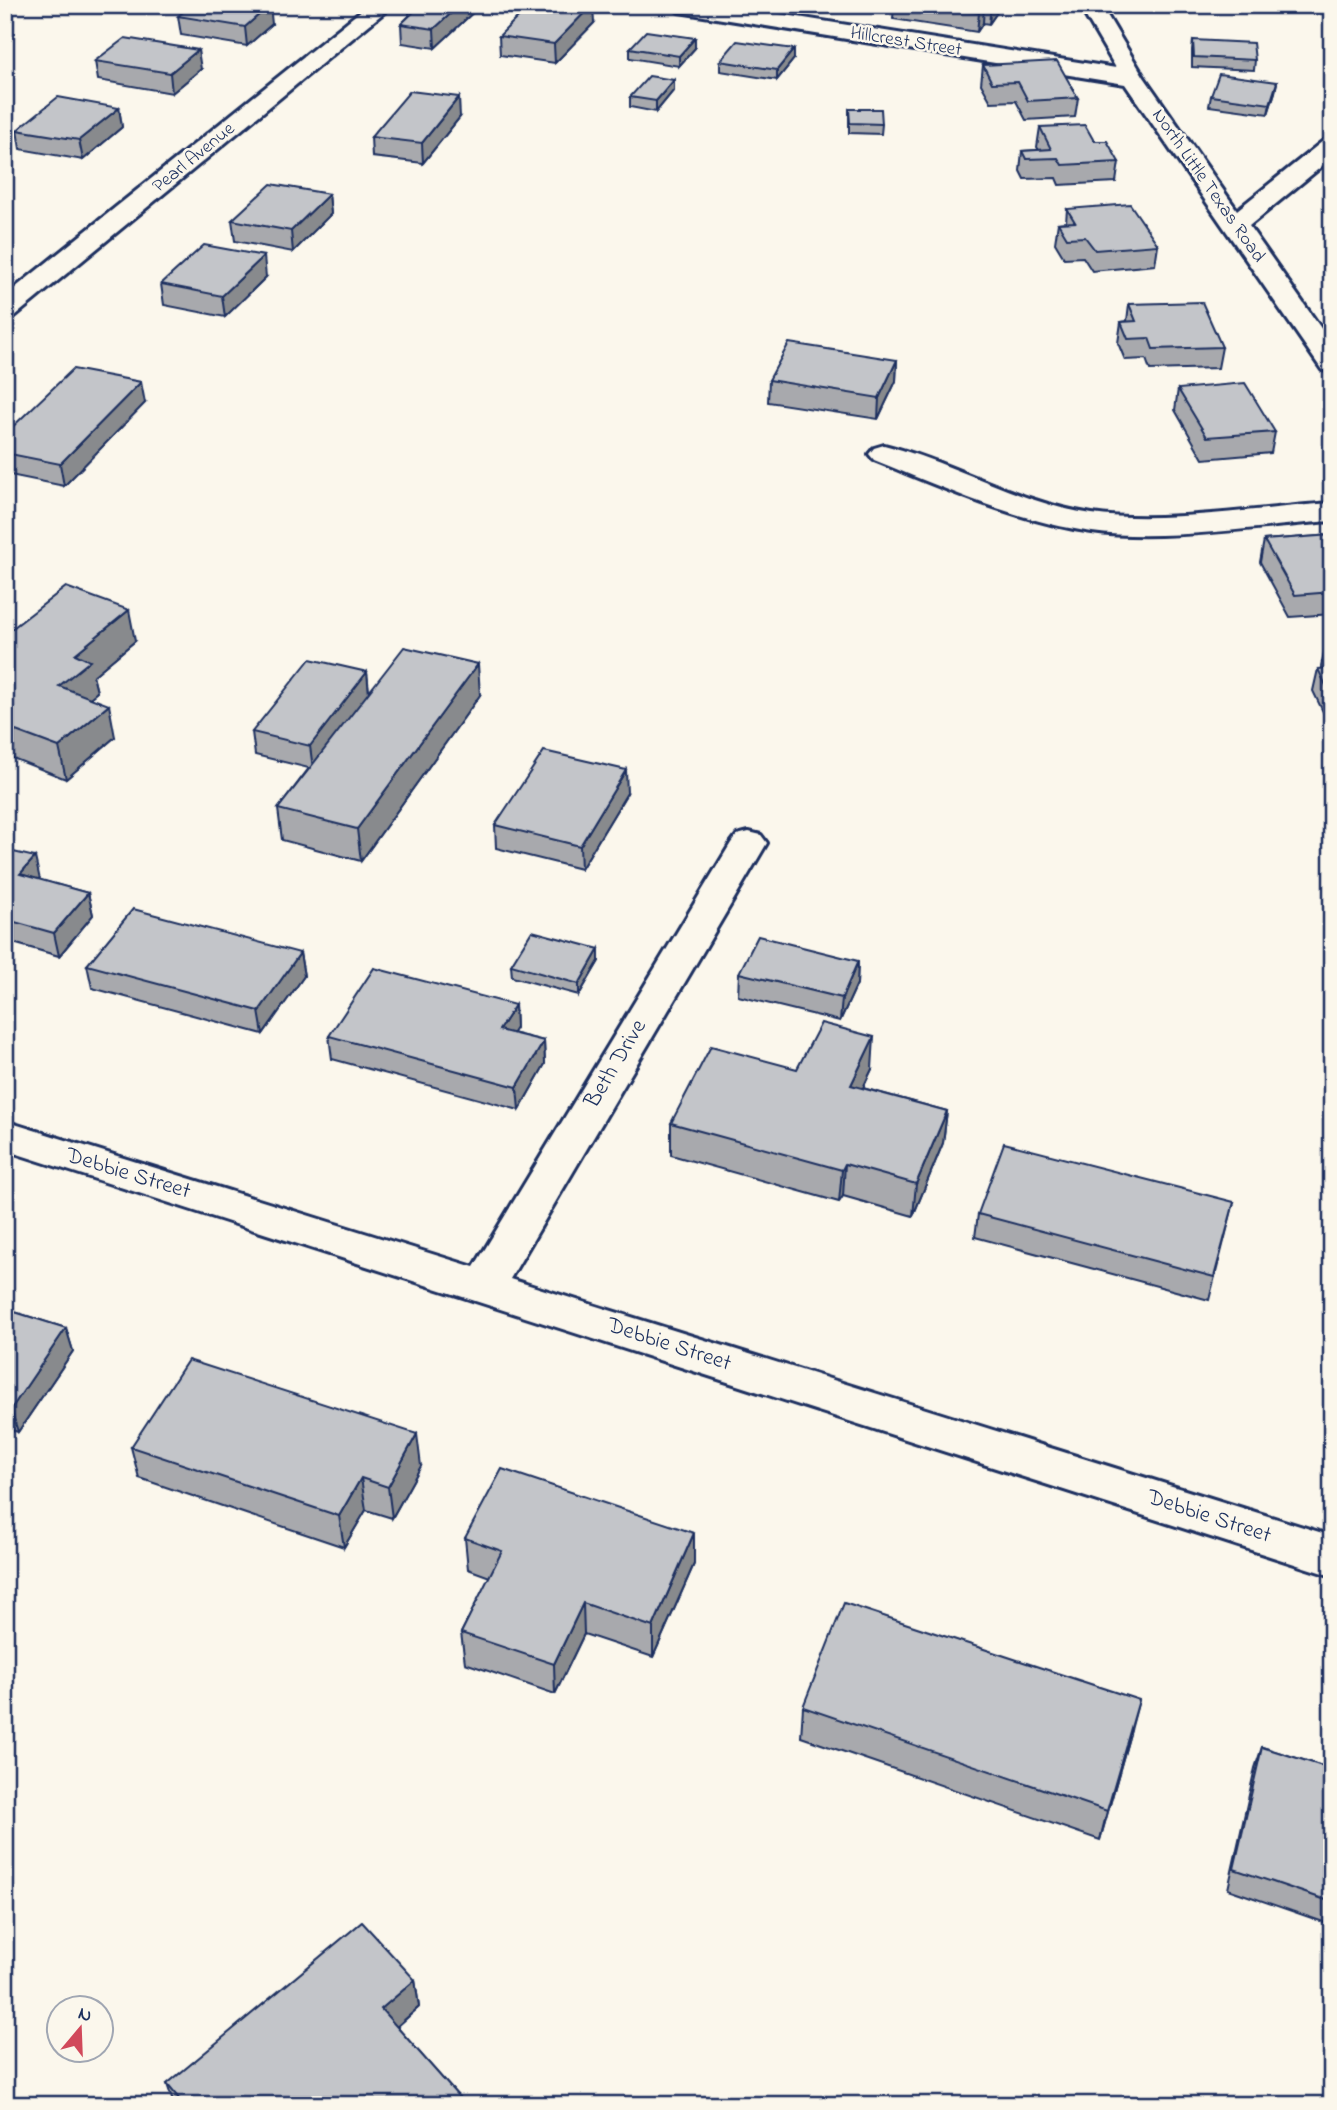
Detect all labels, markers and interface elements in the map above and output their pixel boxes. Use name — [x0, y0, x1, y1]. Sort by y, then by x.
street label: Hillcrest Street — [848, 20, 964, 64]
street label: North Little Texas Road — [1145, 104, 1272, 269]
street label: Pearl Avenue — [147, 116, 241, 200]
street label: Beth Drive — [576, 1013, 656, 1115]
street label: Debbie Street — [61, 1139, 195, 1209]
street label: Debbie Street — [602, 1309, 736, 1381]
street label: Debbie Street — [1142, 1481, 1276, 1553]
north arrow — [46, 1994, 116, 2064]
text: N — [74, 2000, 95, 2030]

